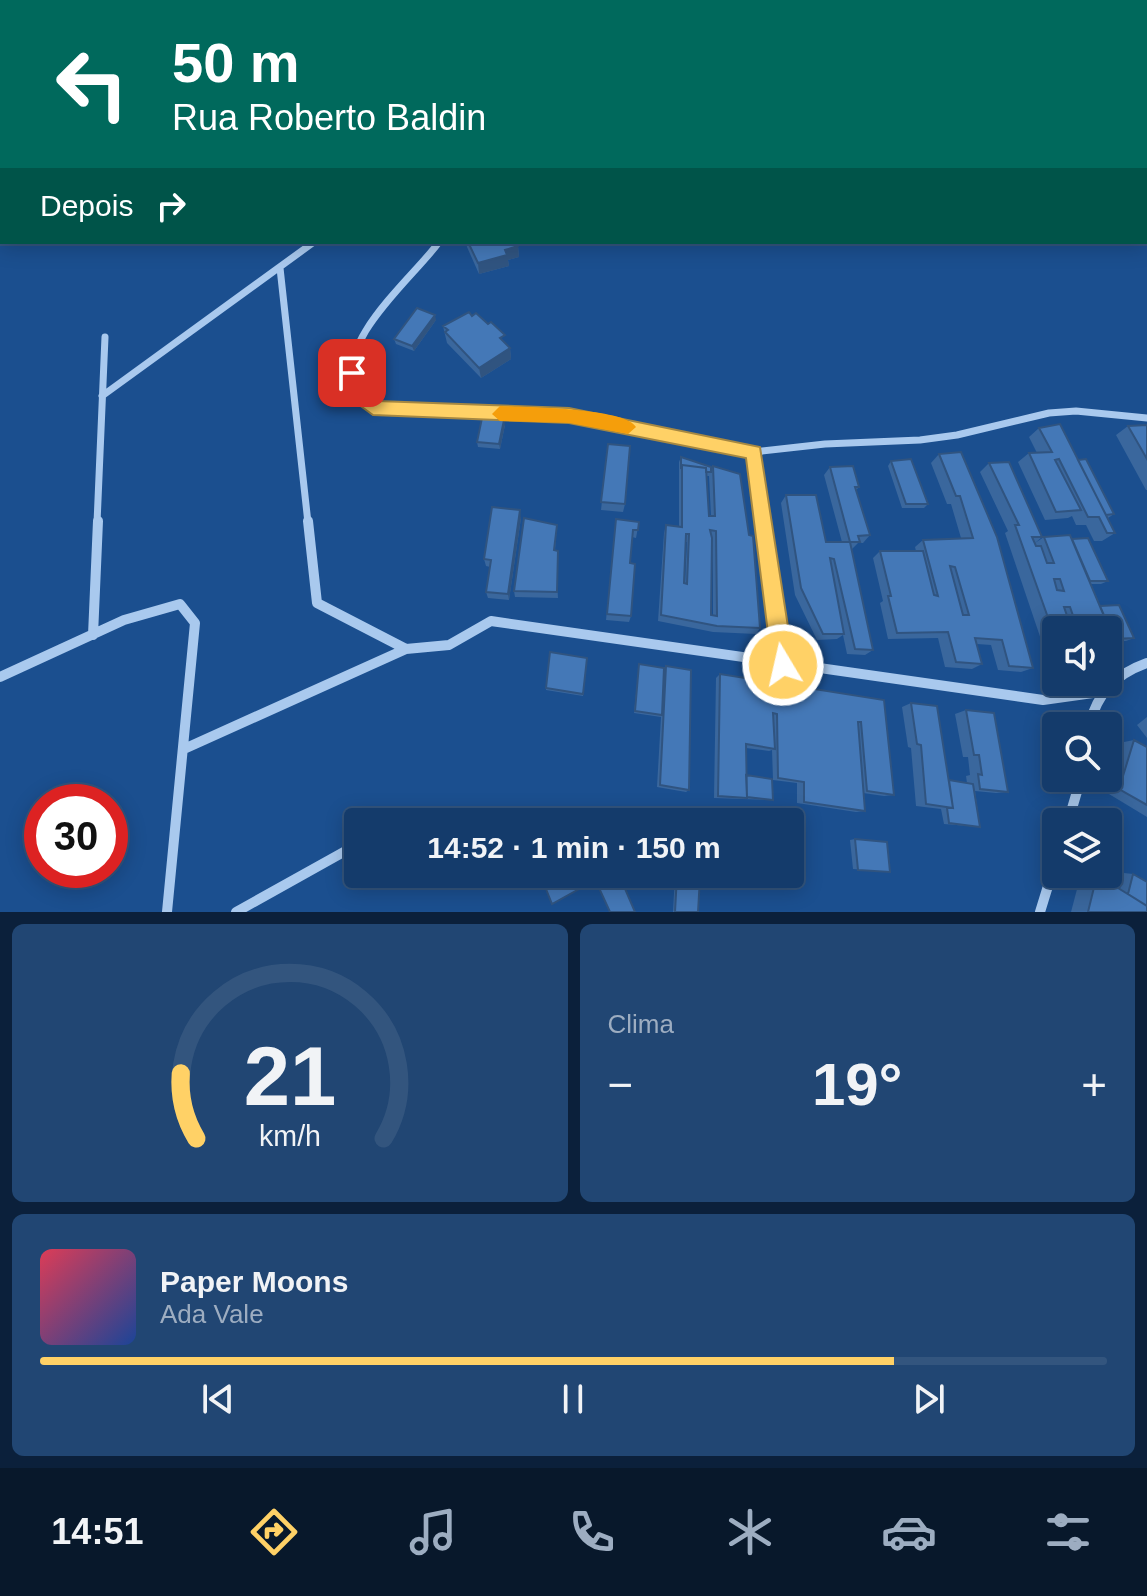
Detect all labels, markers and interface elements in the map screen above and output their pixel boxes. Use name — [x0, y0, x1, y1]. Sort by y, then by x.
text: 50 m — [172, 31, 300, 94]
icon: left — [40, 32, 144, 136]
text: Rua Roberto Baldin — [172, 97, 486, 138]
icon: right — [149, 184, 193, 228]
text: Depois — [40, 189, 133, 222]
pin — [318, 339, 386, 407]
icon: arrive — [330, 351, 374, 395]
map controls — [1042, 616, 1122, 888]
button: sound — [1042, 616, 1122, 696]
position arrow — [741, 623, 825, 707]
button: search — [1042, 712, 1122, 792]
speed limit sign: 30 — [24, 784, 128, 888]
button: layers — [1042, 808, 1122, 888]
text: 14:52 · 1 min · 150 m — [427, 831, 721, 864]
text: Clima — [608, 1009, 674, 1039]
text: 21 — [243, 1030, 336, 1123]
text: 19° — [812, 1051, 903, 1118]
text: − — [608, 1060, 633, 1109]
text: + — [1081, 1060, 1107, 1109]
text: km/h — [259, 1120, 321, 1152]
text: Paper Moons — [160, 1265, 348, 1298]
text: Ada Vale — [160, 1299, 264, 1329]
icon: previous — [196, 1377, 240, 1421]
icon: pause — [551, 1377, 595, 1421]
icon: next — [907, 1377, 951, 1421]
icon: directions — [246, 1504, 302, 1560]
icon: music — [405, 1504, 461, 1560]
icon: phone — [564, 1504, 620, 1560]
icon: climate — [722, 1504, 778, 1560]
icon: car — [881, 1504, 937, 1560]
icon: filters — [1040, 1504, 1096, 1560]
text: 14:51 — [51, 1511, 143, 1552]

